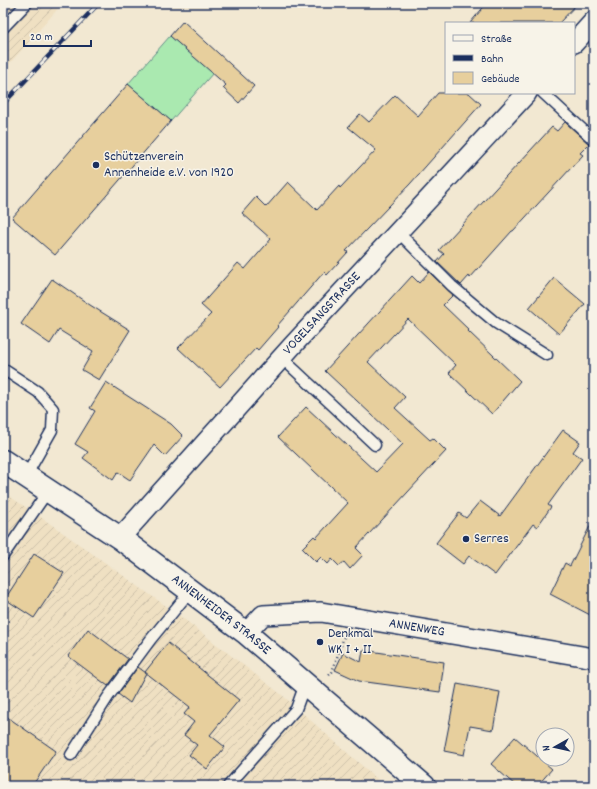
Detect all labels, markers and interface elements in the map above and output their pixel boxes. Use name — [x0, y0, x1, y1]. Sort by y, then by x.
scale bar — [24, 22, 91, 48]
legend — [445, 22, 575, 94]
text: 20 m — [30, 29, 53, 46]
text: Straße — [481, 31, 512, 48]
text: Bahn — [481, 51, 504, 68]
text: Gebäude — [481, 71, 520, 88]
place label: Schützenverein Annenheide e.V. von 1920 — [104, 147, 234, 183]
marker: Schützenverein Annenheide e.V. von 1920 — [91, 160, 101, 170]
street label: VOGELSANGSTRASSE — [278, 267, 366, 360]
place label: Serres — [474, 529, 509, 549]
marker: Serres — [461, 534, 471, 544]
street label: ANNENHEIDER STRASSE — [167, 570, 276, 660]
street label: ANNENWEG — [387, 614, 446, 643]
place label: Denkmal WK I + II — [328, 624, 374, 660]
marker: Denkmal WK I + II — [315, 637, 325, 647]
north arrow — [535, 727, 575, 767]
text: N — [539, 744, 555, 752]

